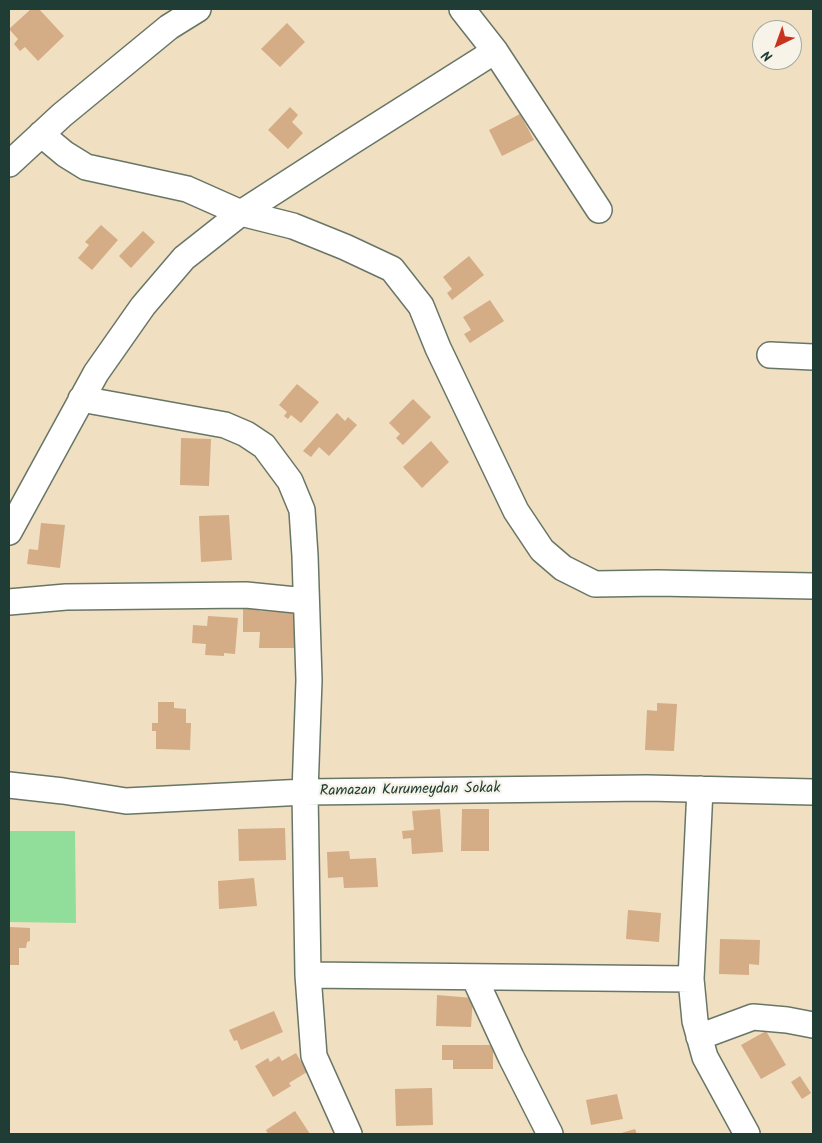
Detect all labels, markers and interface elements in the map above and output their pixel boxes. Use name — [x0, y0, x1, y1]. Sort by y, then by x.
north arrow — [752, 20, 802, 70]
text: N — [757, 44, 778, 67]
street label: Ramazan Kurumeydan Sokak — [319, 780, 501, 802]

